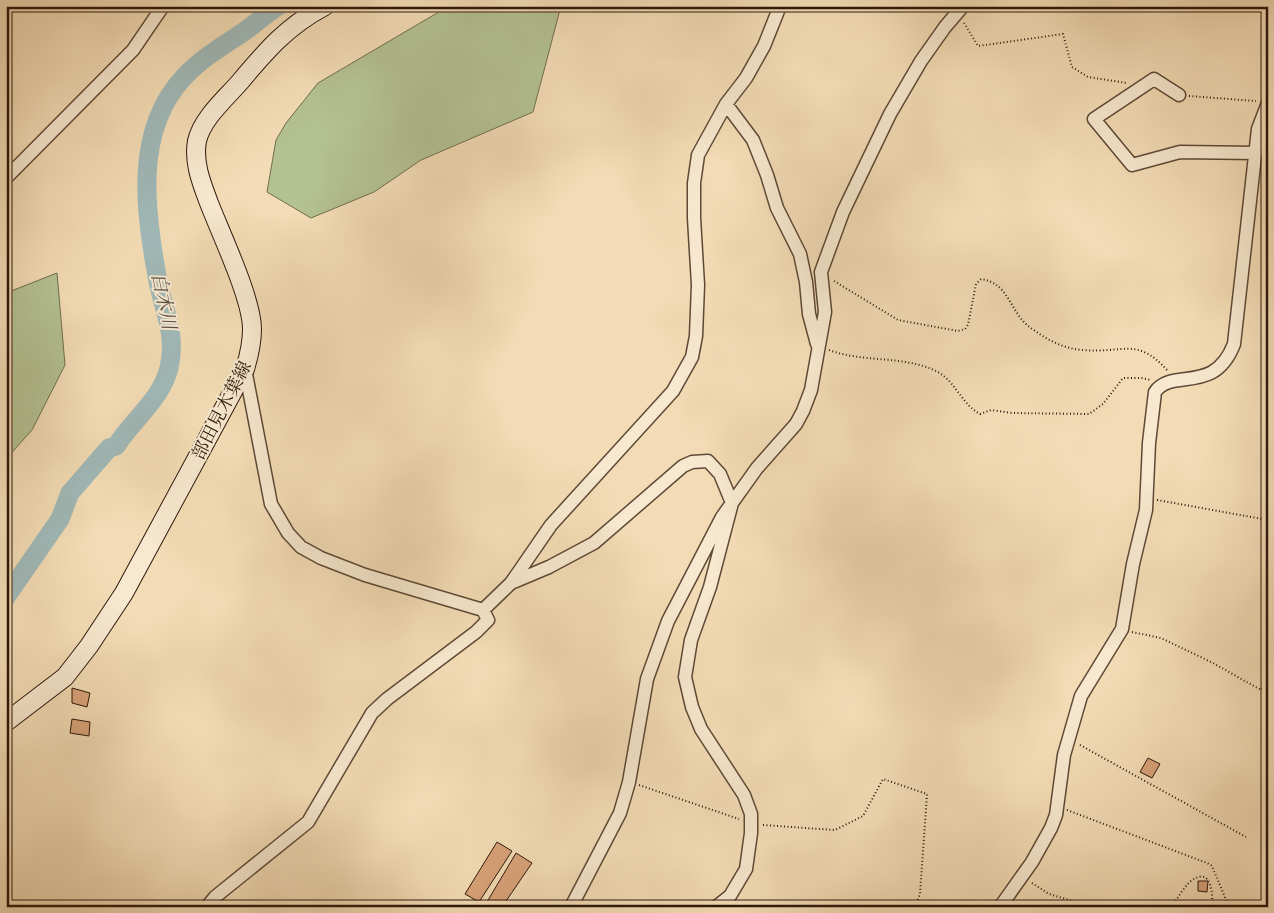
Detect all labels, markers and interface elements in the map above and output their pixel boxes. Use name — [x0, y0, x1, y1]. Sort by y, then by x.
water label: 白木川 — [146, 271, 183, 333]
street label: 部田見木葉線 — [186, 357, 256, 463]

